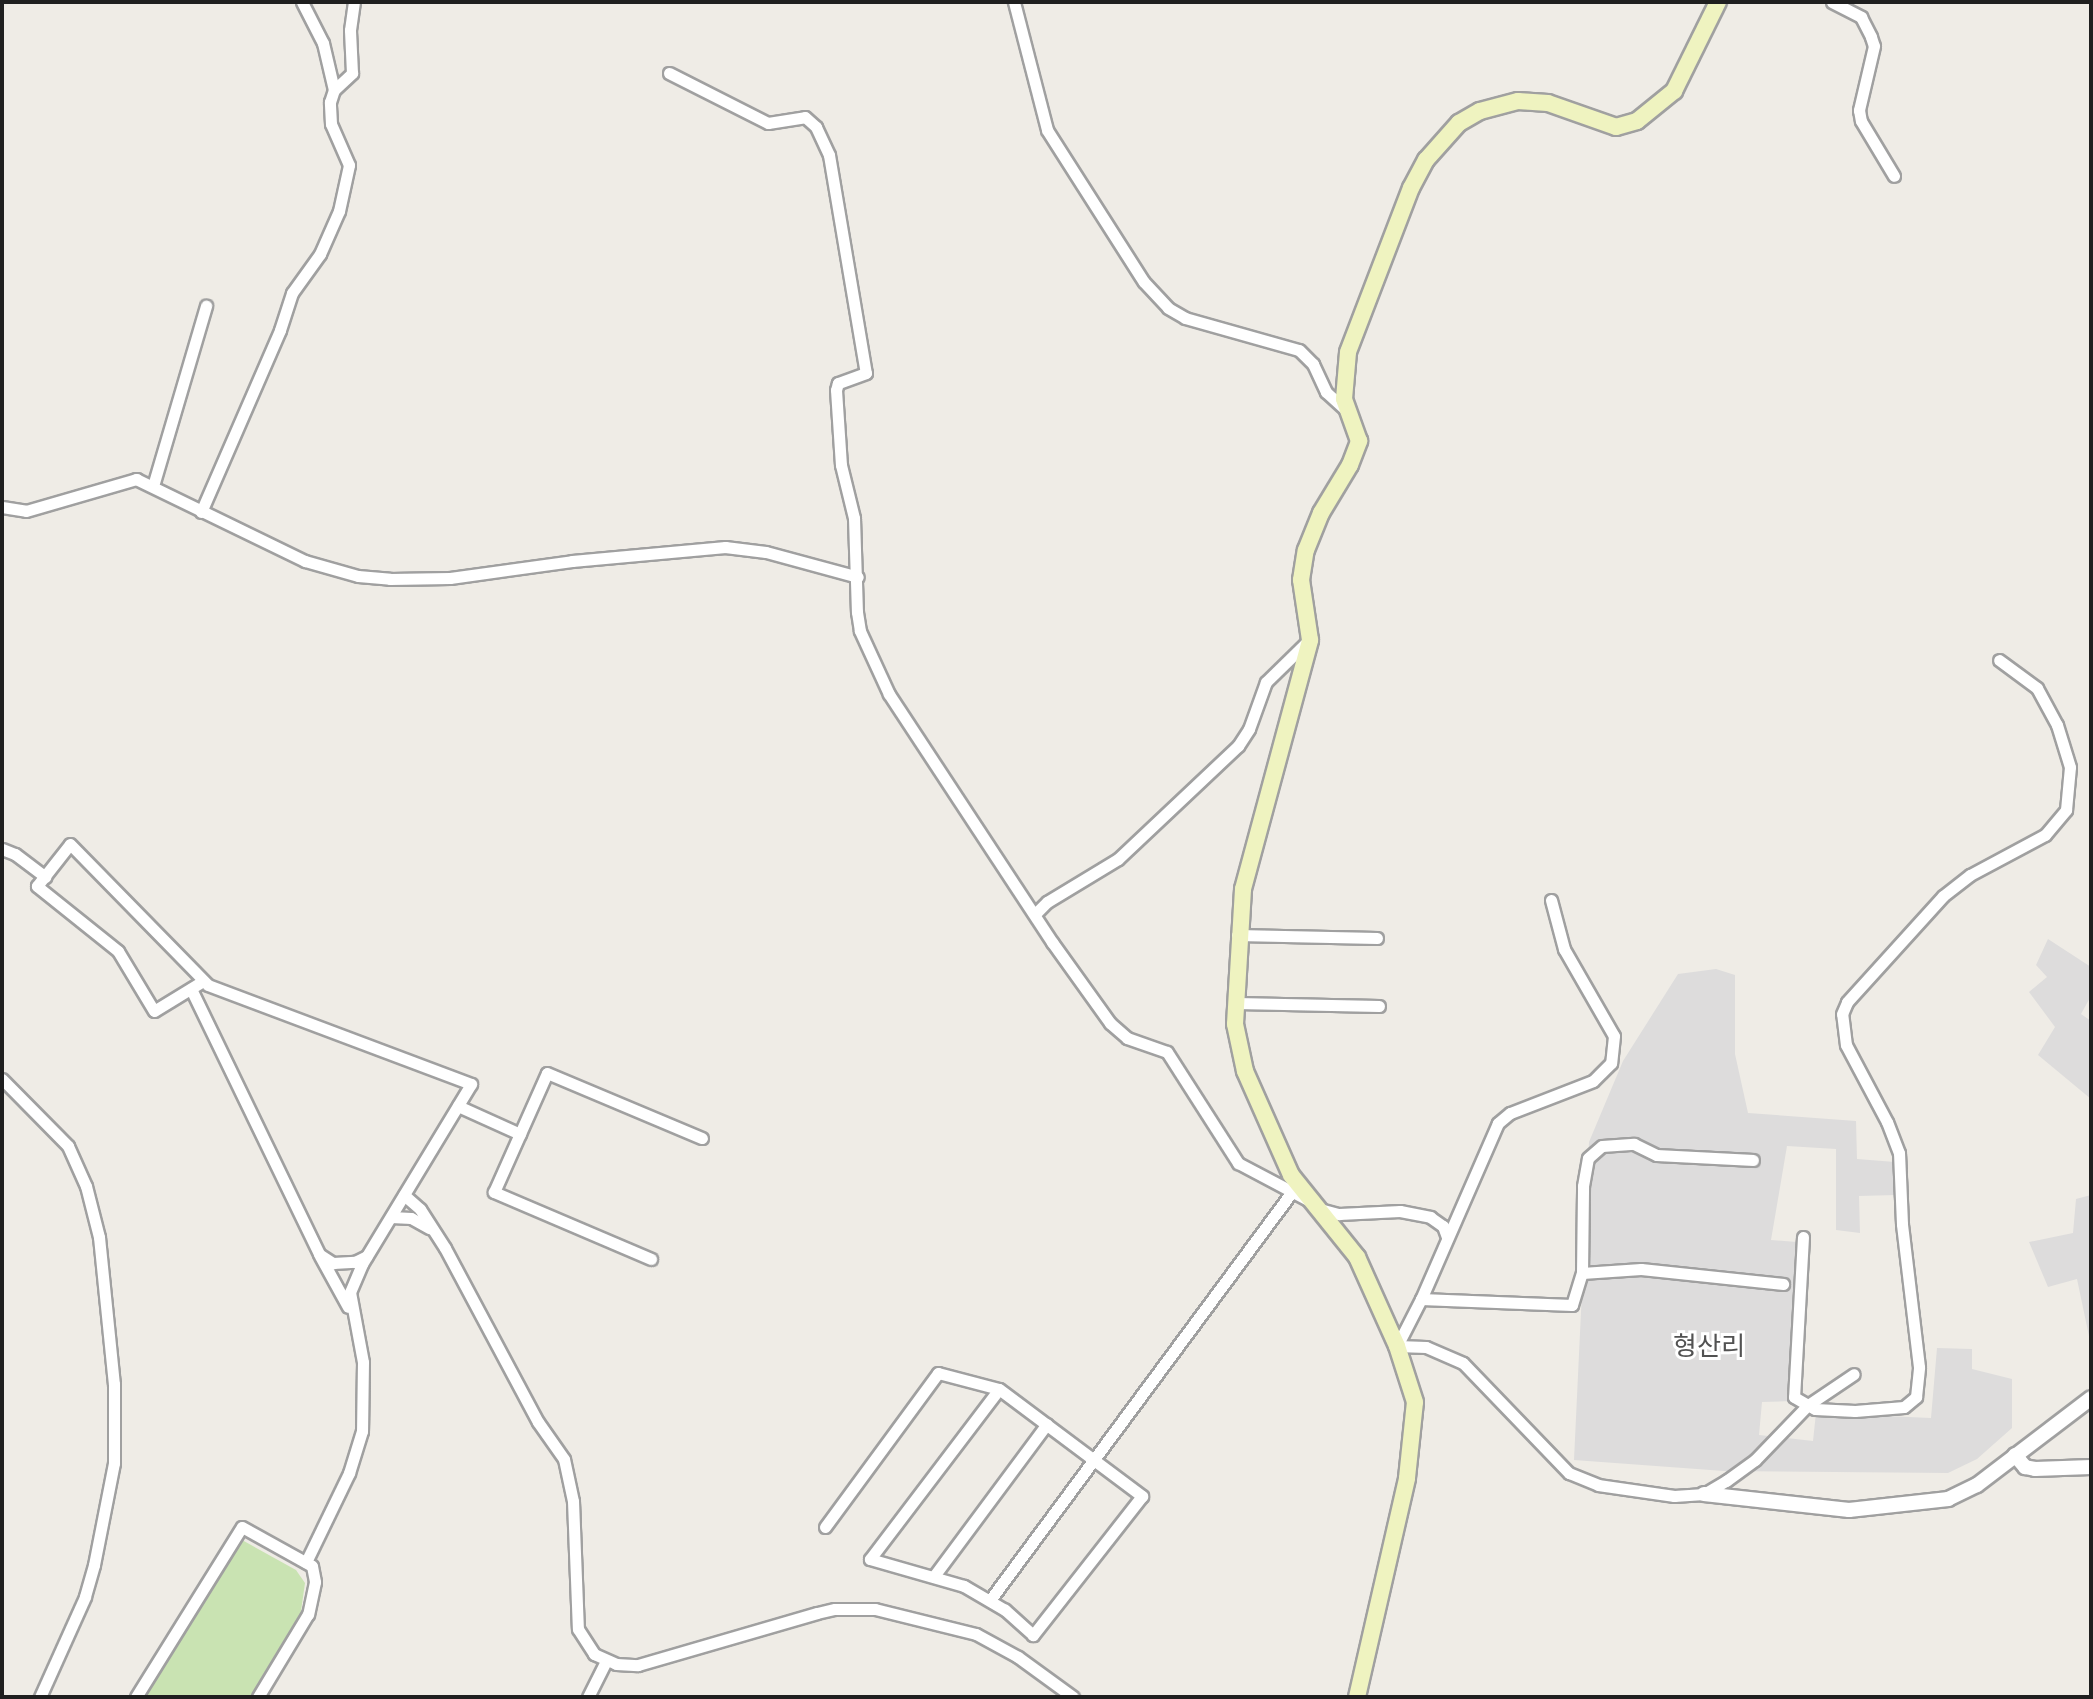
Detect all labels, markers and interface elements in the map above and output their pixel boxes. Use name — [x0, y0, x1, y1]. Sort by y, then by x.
district label: 형산리 — [1673, 1330, 1745, 1362]

